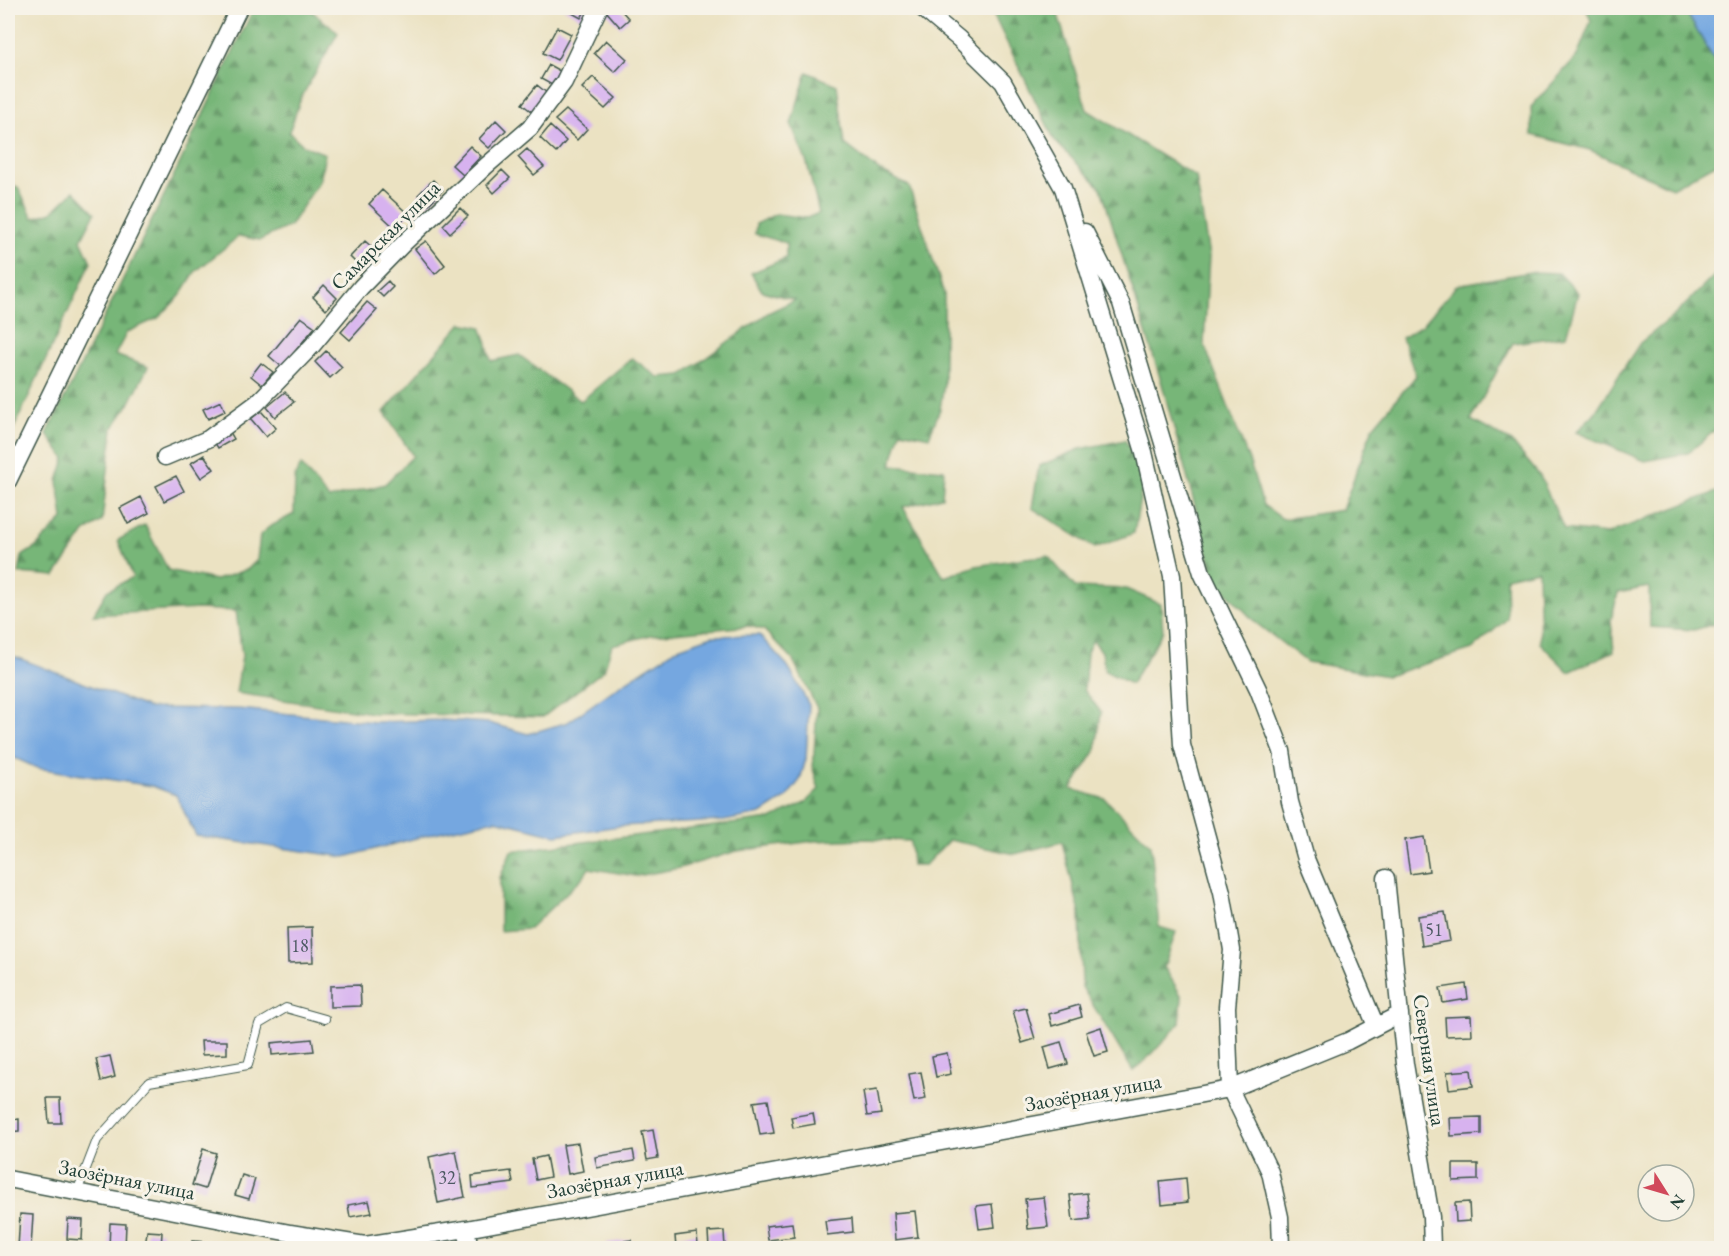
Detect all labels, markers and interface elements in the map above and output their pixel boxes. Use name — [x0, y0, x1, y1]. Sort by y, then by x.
street label: Самарская улица — [324, 174, 446, 296]
house number: 51 — [1425, 918, 1443, 941]
house number: 18 — [291, 934, 309, 957]
street label: Северная улица — [1407, 992, 1453, 1128]
street label: Заозёрная улица — [1023, 1067, 1164, 1117]
street label: Заозёрная улица — [57, 1153, 198, 1206]
street label: Заозёрная улица — [545, 1154, 686, 1204]
north arrow — [1636, 1163, 1696, 1223]
house number: 32 — [438, 1166, 456, 1189]
text: N — [1665, 1190, 1690, 1213]

